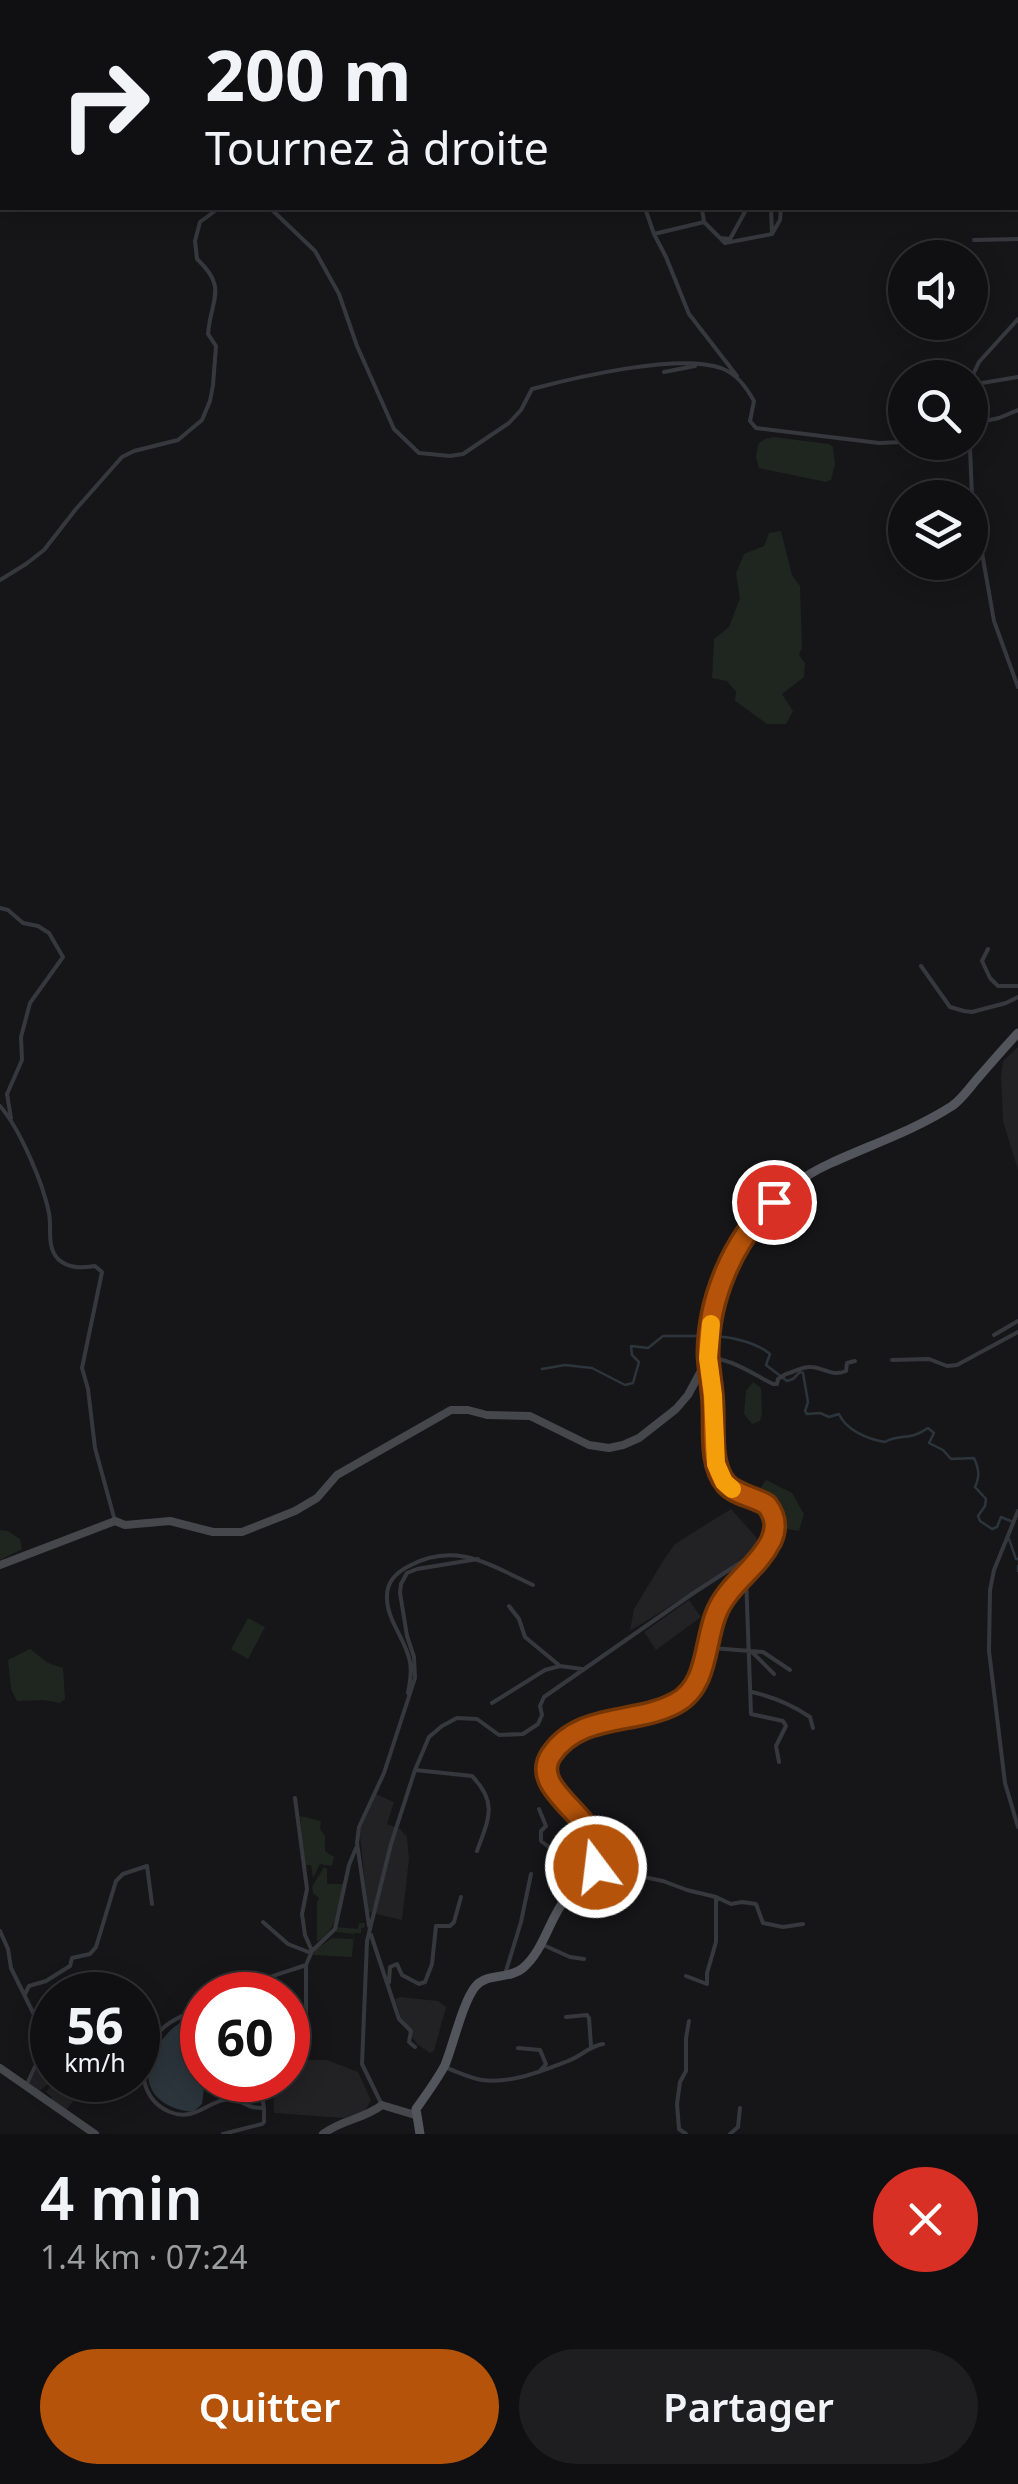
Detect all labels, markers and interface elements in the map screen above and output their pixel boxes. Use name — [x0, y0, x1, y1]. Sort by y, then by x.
text: 200 m — [205, 26, 412, 122]
icon: right — [40, 40, 170, 170]
text: Tournez à droite — [205, 117, 549, 178]
map controls — [888, 240, 988, 580]
button: sound — [888, 240, 988, 340]
button: search — [888, 360, 988, 460]
button: layers — [888, 480, 988, 580]
pin — [732, 1160, 817, 1245]
icon: arrive — [747, 1175, 802, 1230]
position arrow — [544, 1815, 648, 1919]
speed limit sign: 60 — [180, 1972, 310, 2102]
text: 56 — [66, 1991, 124, 2059]
text: km/h — [64, 2045, 126, 2079]
text: 4 min — [40, 2156, 203, 2238]
button: close — [873, 2167, 978, 2272]
text: 1.4 km · 07:24 — [40, 2235, 248, 2278]
button: Quitter — [40, 2349, 499, 2464]
button: Partager — [519, 2349, 978, 2464]

